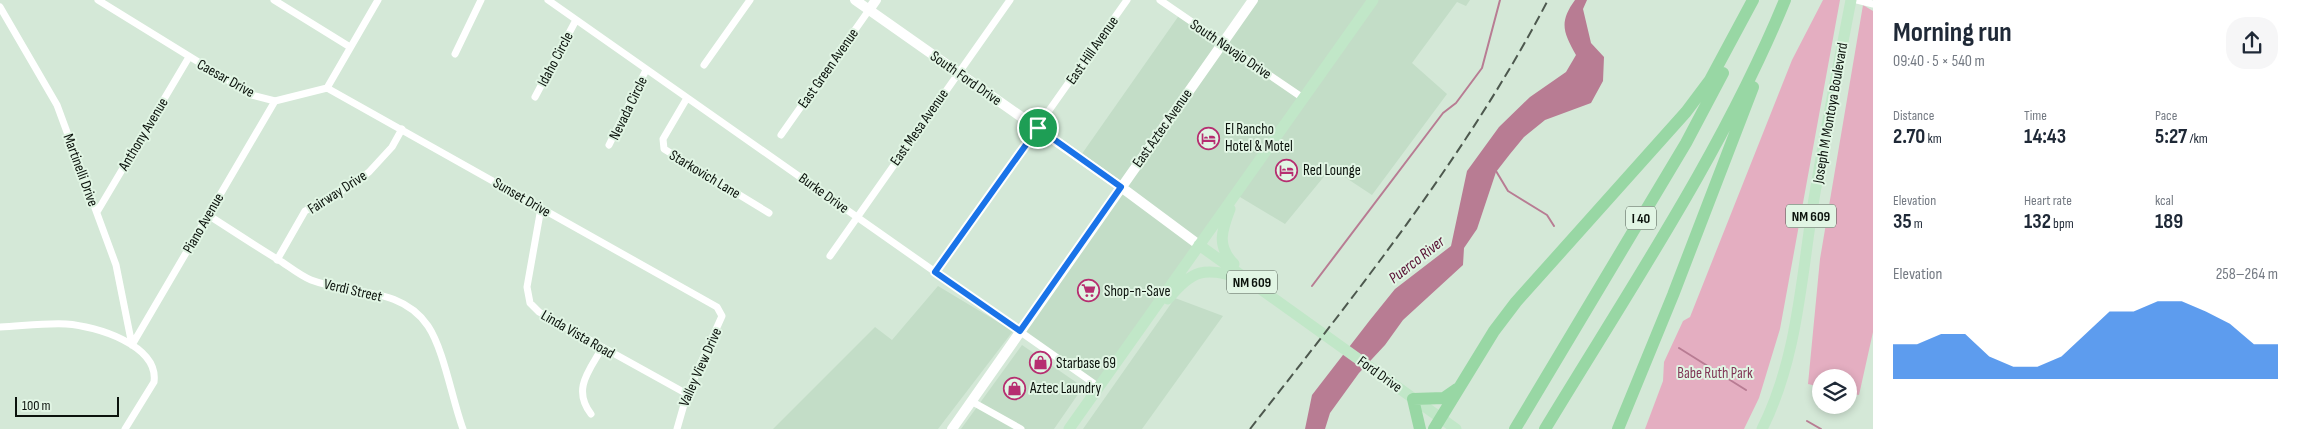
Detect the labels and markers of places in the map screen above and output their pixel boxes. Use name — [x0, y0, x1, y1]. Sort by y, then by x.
pin — [1017, 107, 1059, 149]
place label: El Rancho Hotel & Motel — [1225, 120, 1293, 156]
hotel icon: El Rancho Hotel & Motel — [1197, 126, 1221, 150]
hotel icon: Red Lounge — [1275, 158, 1299, 182]
place label: Red Lounge — [1303, 161, 1361, 180]
supermarket icon: Shop-n-Save — [1076, 279, 1100, 303]
place label: Shop-n-Save — [1104, 282, 1170, 301]
shop icon: Starbase 69 — [1028, 351, 1052, 375]
place label: Starbase 69 — [1056, 354, 1116, 373]
shop icon: Aztec Laundry — [1002, 376, 1026, 400]
place label: Aztec Laundry — [1029, 379, 1101, 398]

